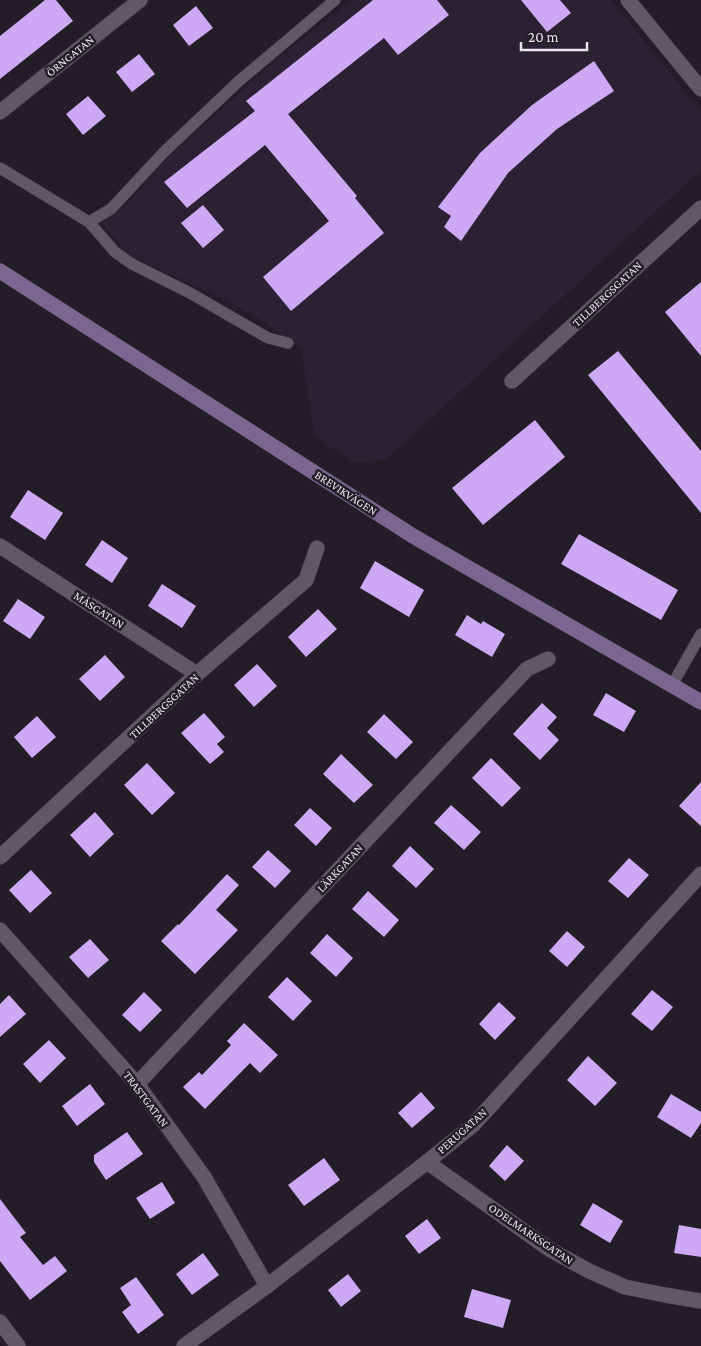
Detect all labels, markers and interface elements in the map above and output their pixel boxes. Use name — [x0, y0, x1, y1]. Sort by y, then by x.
scale bar — [521, 20, 587, 52]
text: 20 m — [528, 29, 559, 45]
street label: ÖRNGATAN — [43, 32, 97, 80]
street label: TILLBERGSGATAN — [569, 258, 645, 330]
street label: BREVIKVÄGEN — [312, 468, 380, 518]
street label: MÅSGATAN — [71, 589, 127, 631]
street label: TILLBERGSGATAN — [126, 670, 202, 742]
street label: LÄRKGATAN — [314, 841, 366, 895]
street label: TRASTGATAN — [120, 1068, 172, 1130]
street label: PERUGATAN — [434, 1105, 490, 1157]
street label: ODELMARKSGATAN — [486, 1200, 576, 1268]

